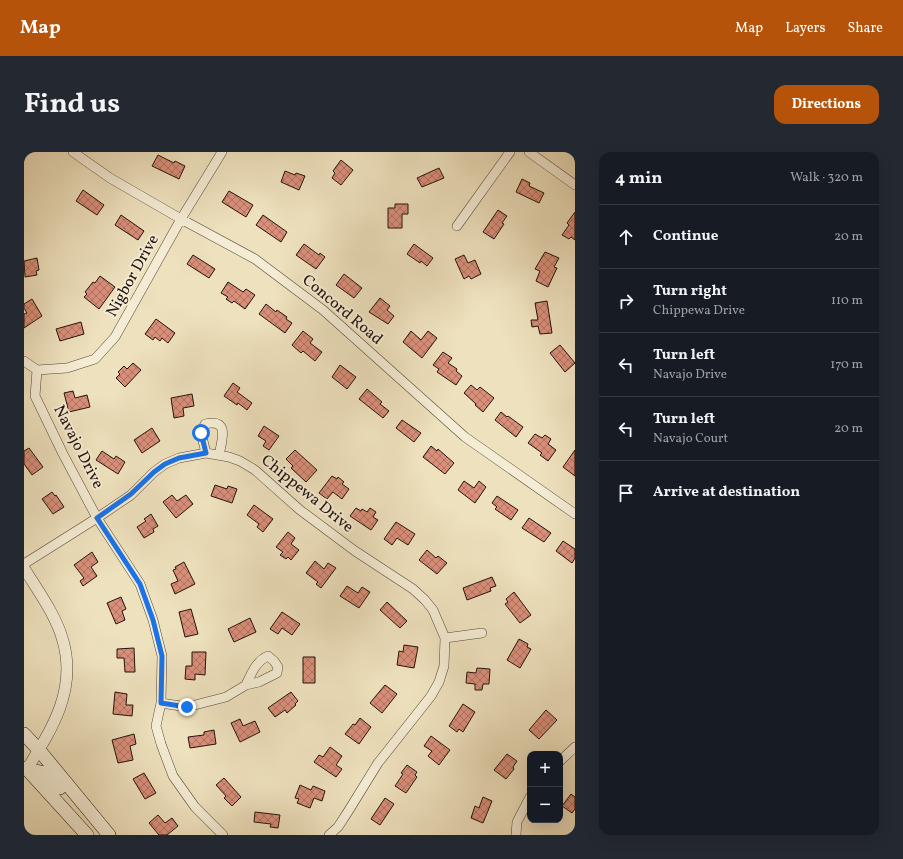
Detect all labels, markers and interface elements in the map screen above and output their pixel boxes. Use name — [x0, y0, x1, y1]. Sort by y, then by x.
text: Map — [20, 15, 61, 41]
text: Map — [735, 19, 763, 38]
text: Layers — [785, 19, 825, 38]
text: Share — [847, 19, 883, 38]
text: Find us — [24, 85, 120, 124]
button: Directions — [774, 85, 879, 124]
text: 4 min — [615, 167, 662, 190]
text: Walk · 320 m — [790, 169, 863, 187]
icon: ahead — [615, 226, 637, 248]
text: Continue — [653, 226, 718, 247]
text: 20 m — [834, 228, 863, 246]
street label: Nigbor Drive — [101, 231, 165, 321]
street label: Concord Road — [297, 270, 387, 350]
text: Turn right — [653, 281, 727, 302]
icon: right — [615, 290, 637, 312]
text: 110 m — [831, 292, 863, 310]
text: Chippewa Drive — [653, 302, 745, 320]
text: Turn left — [653, 345, 715, 366]
icon: left — [615, 354, 637, 376]
text: 170 m — [830, 356, 863, 374]
text: Navajo Drive — [653, 366, 727, 384]
street label: Navajo Drive — [48, 401, 108, 493]
text: Turn left — [653, 409, 715, 430]
icon: left — [615, 418, 637, 440]
text: 20 m — [834, 420, 863, 438]
route start — [192, 424, 210, 442]
text: Navajo Court — [653, 430, 728, 448]
street label: Chippewa Drive — [256, 450, 358, 538]
icon: arrive — [615, 482, 637, 504]
text: Arrive at destination — [653, 482, 800, 503]
route end — [178, 698, 196, 716]
map controls — [527, 751, 563, 823]
button: + — [527, 751, 563, 787]
button: − — [527, 787, 563, 823]

